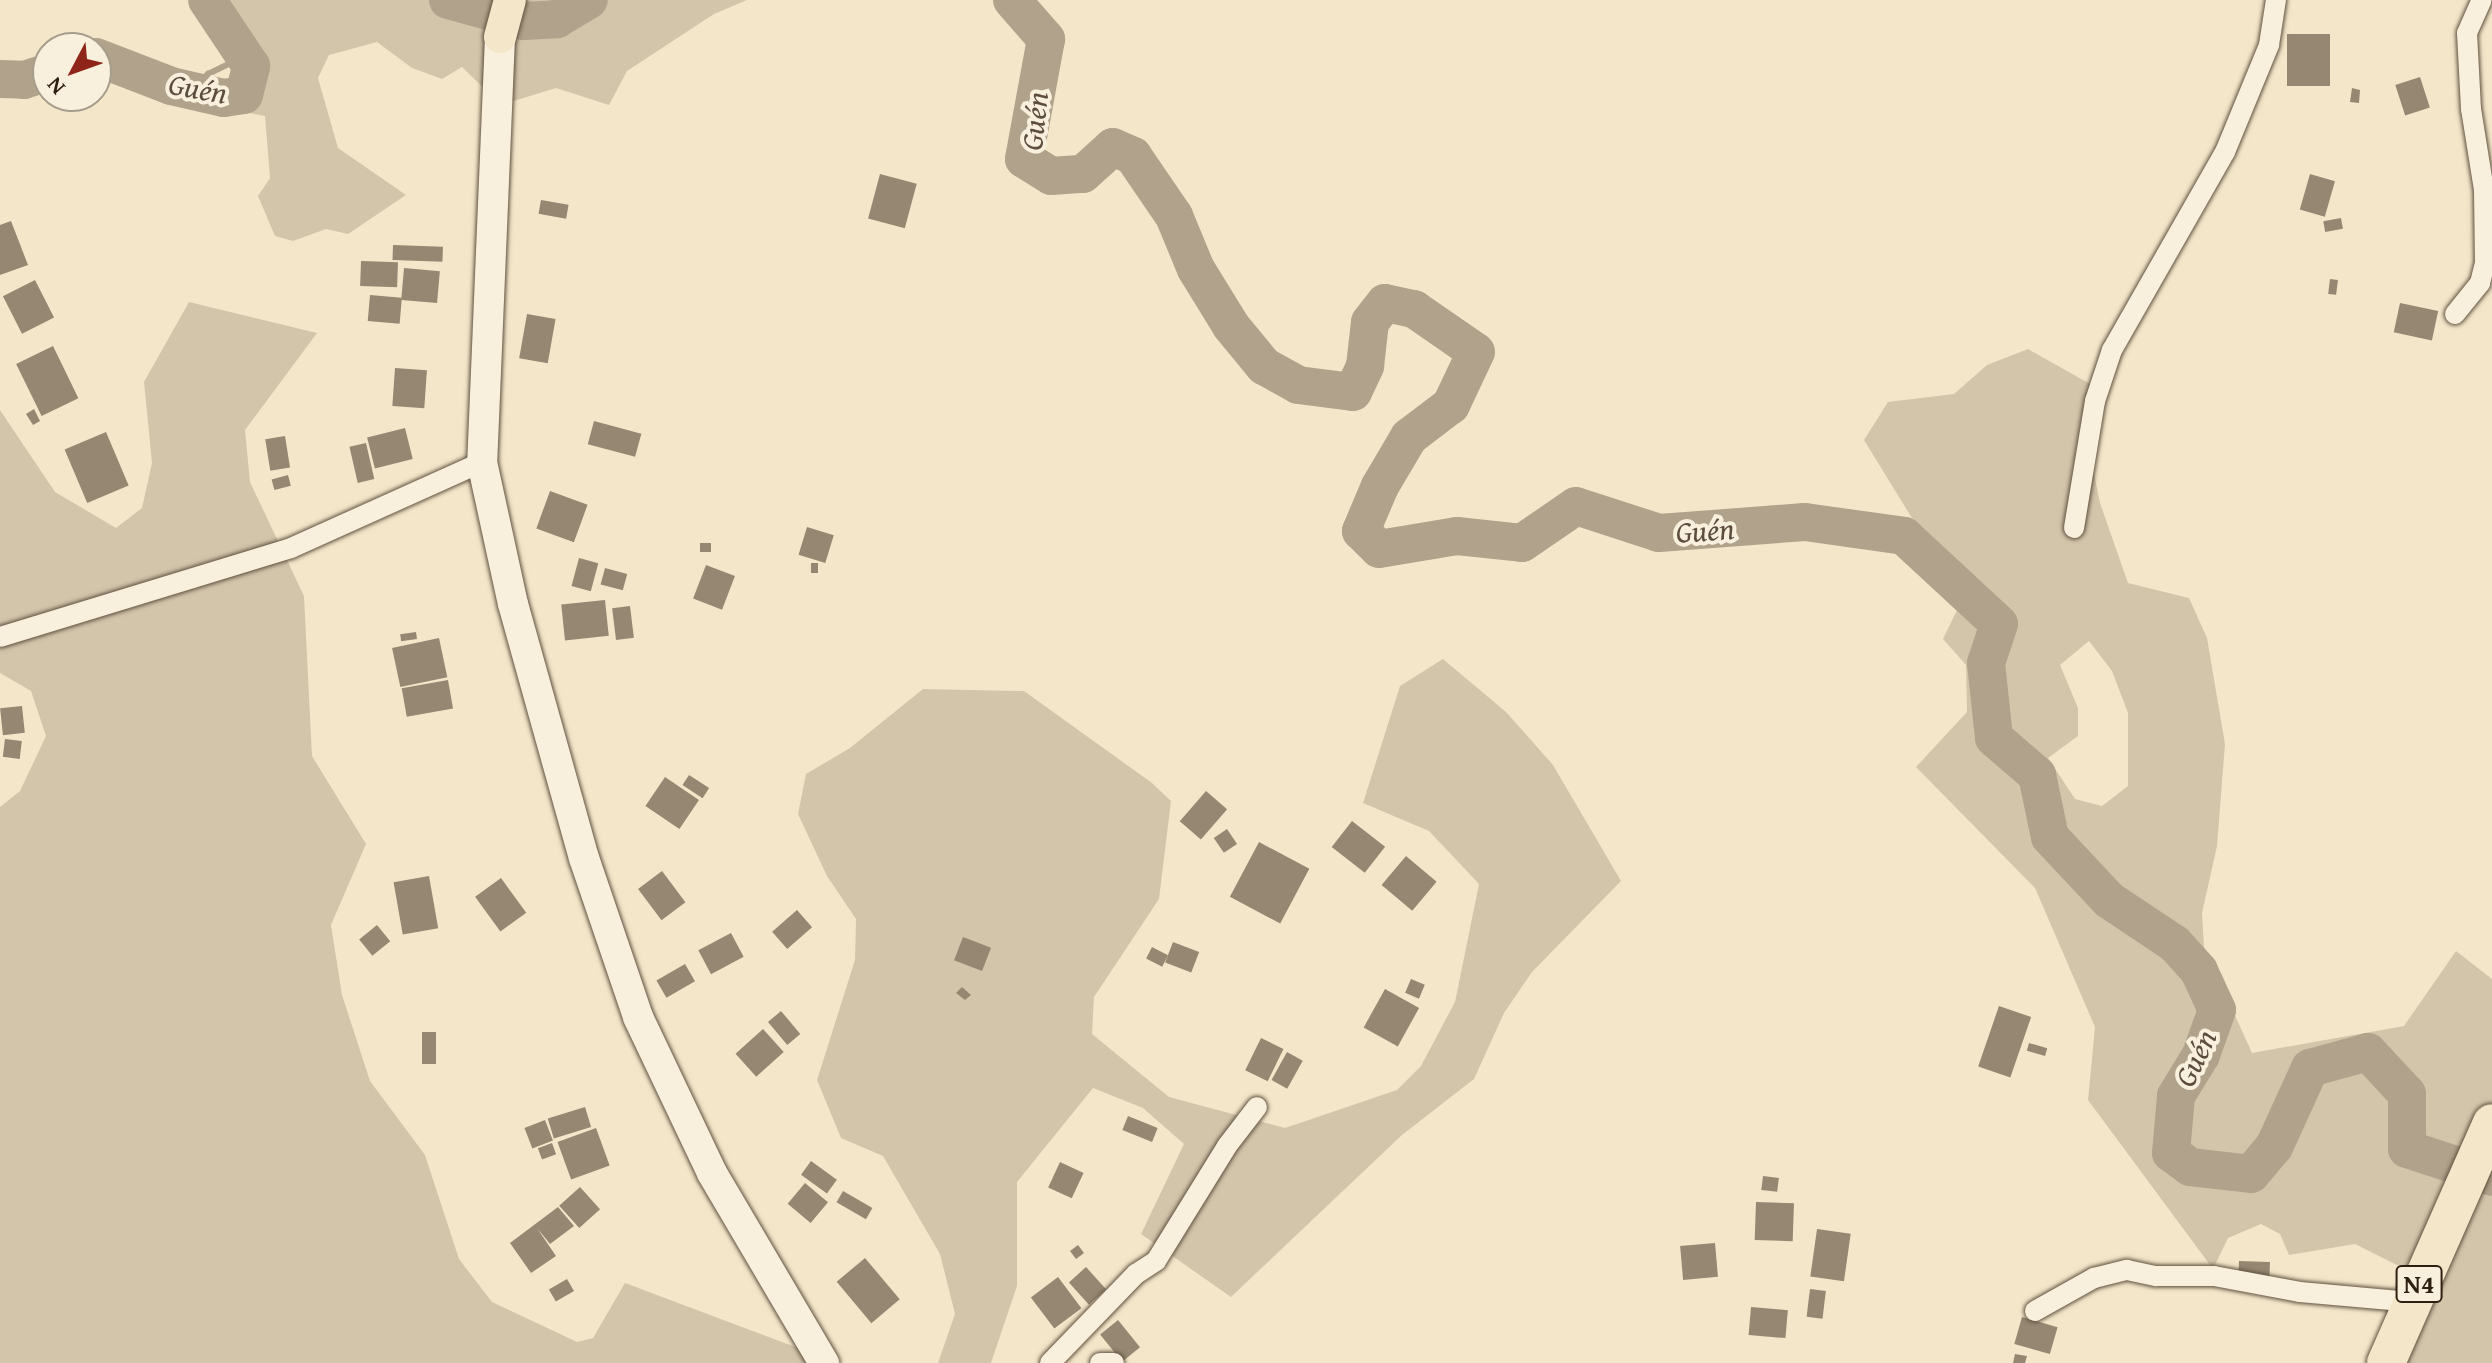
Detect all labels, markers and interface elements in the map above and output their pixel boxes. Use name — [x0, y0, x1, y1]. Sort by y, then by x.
north arrow — [32, 32, 112, 112]
water label: Guén — [166, 65, 230, 111]
text: N — [38, 70, 72, 102]
water label: Guén — [1013, 90, 1055, 152]
water label: Guén — [1675, 510, 1735, 550]
water label: Guén — [2166, 1024, 2224, 1092]
road number: N4 — [2395, 1262, 2443, 1306]

